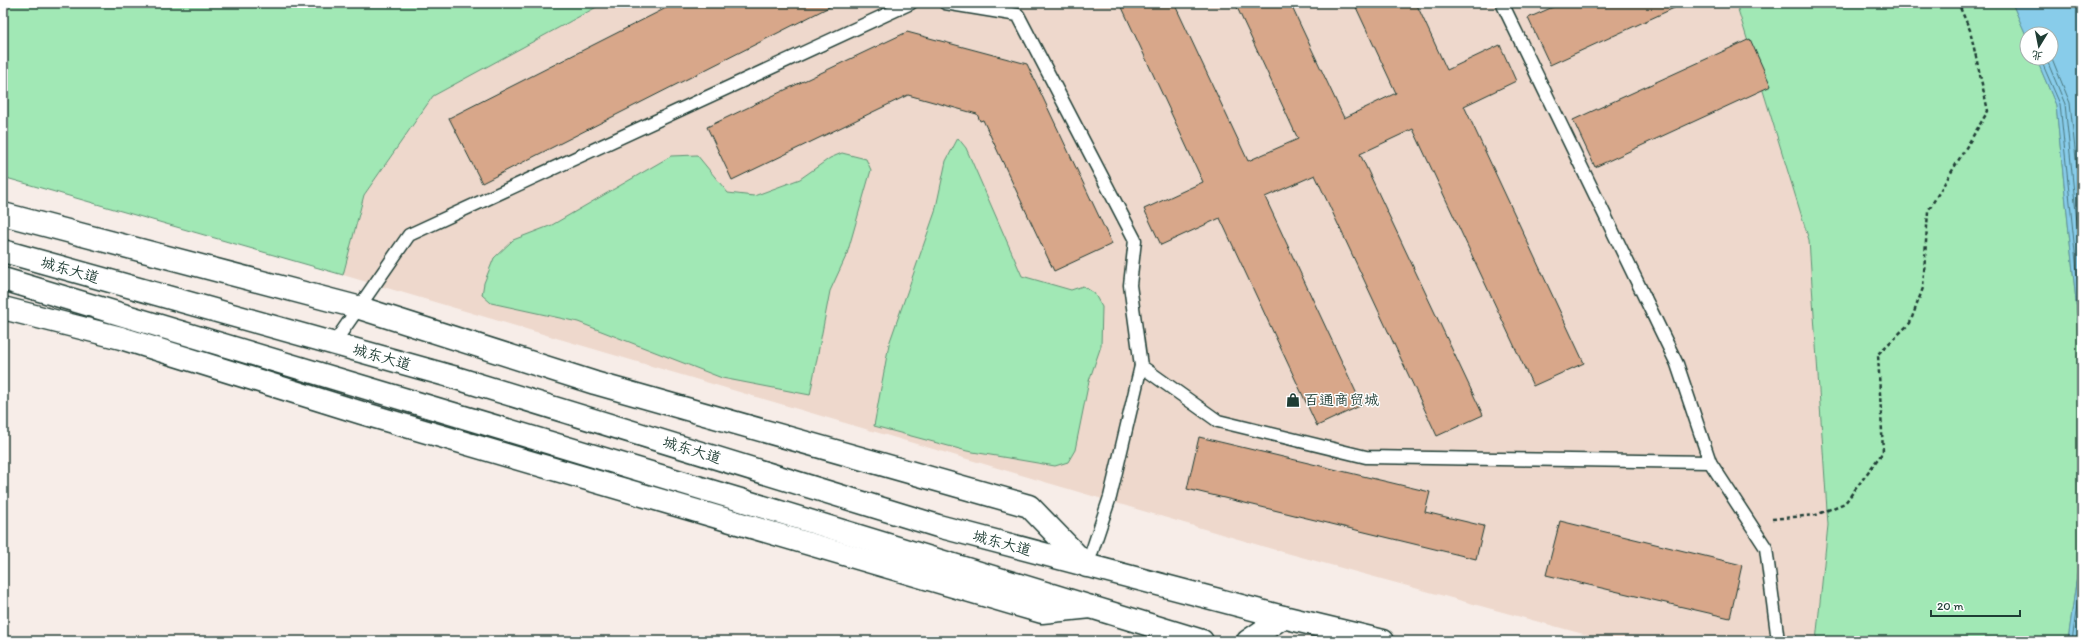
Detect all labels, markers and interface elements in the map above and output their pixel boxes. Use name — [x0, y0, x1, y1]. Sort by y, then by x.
north arrow — [2019, 26, 2059, 66]
text: 北 — [2031, 48, 2044, 63]
street label: 城东大道 — [39, 253, 101, 287]
street label: 城东大道 — [351, 340, 413, 374]
place label: 百通商贸城 — [1304, 391, 1379, 409]
shop icon: 百通商贸城 — [1285, 392, 1301, 408]
street label: 城东大道 — [661, 433, 723, 467]
street label: 城东大道 — [971, 527, 1033, 559]
scale bar — [1931, 592, 2020, 618]
text: 20 m — [1937, 599, 1964, 613]

